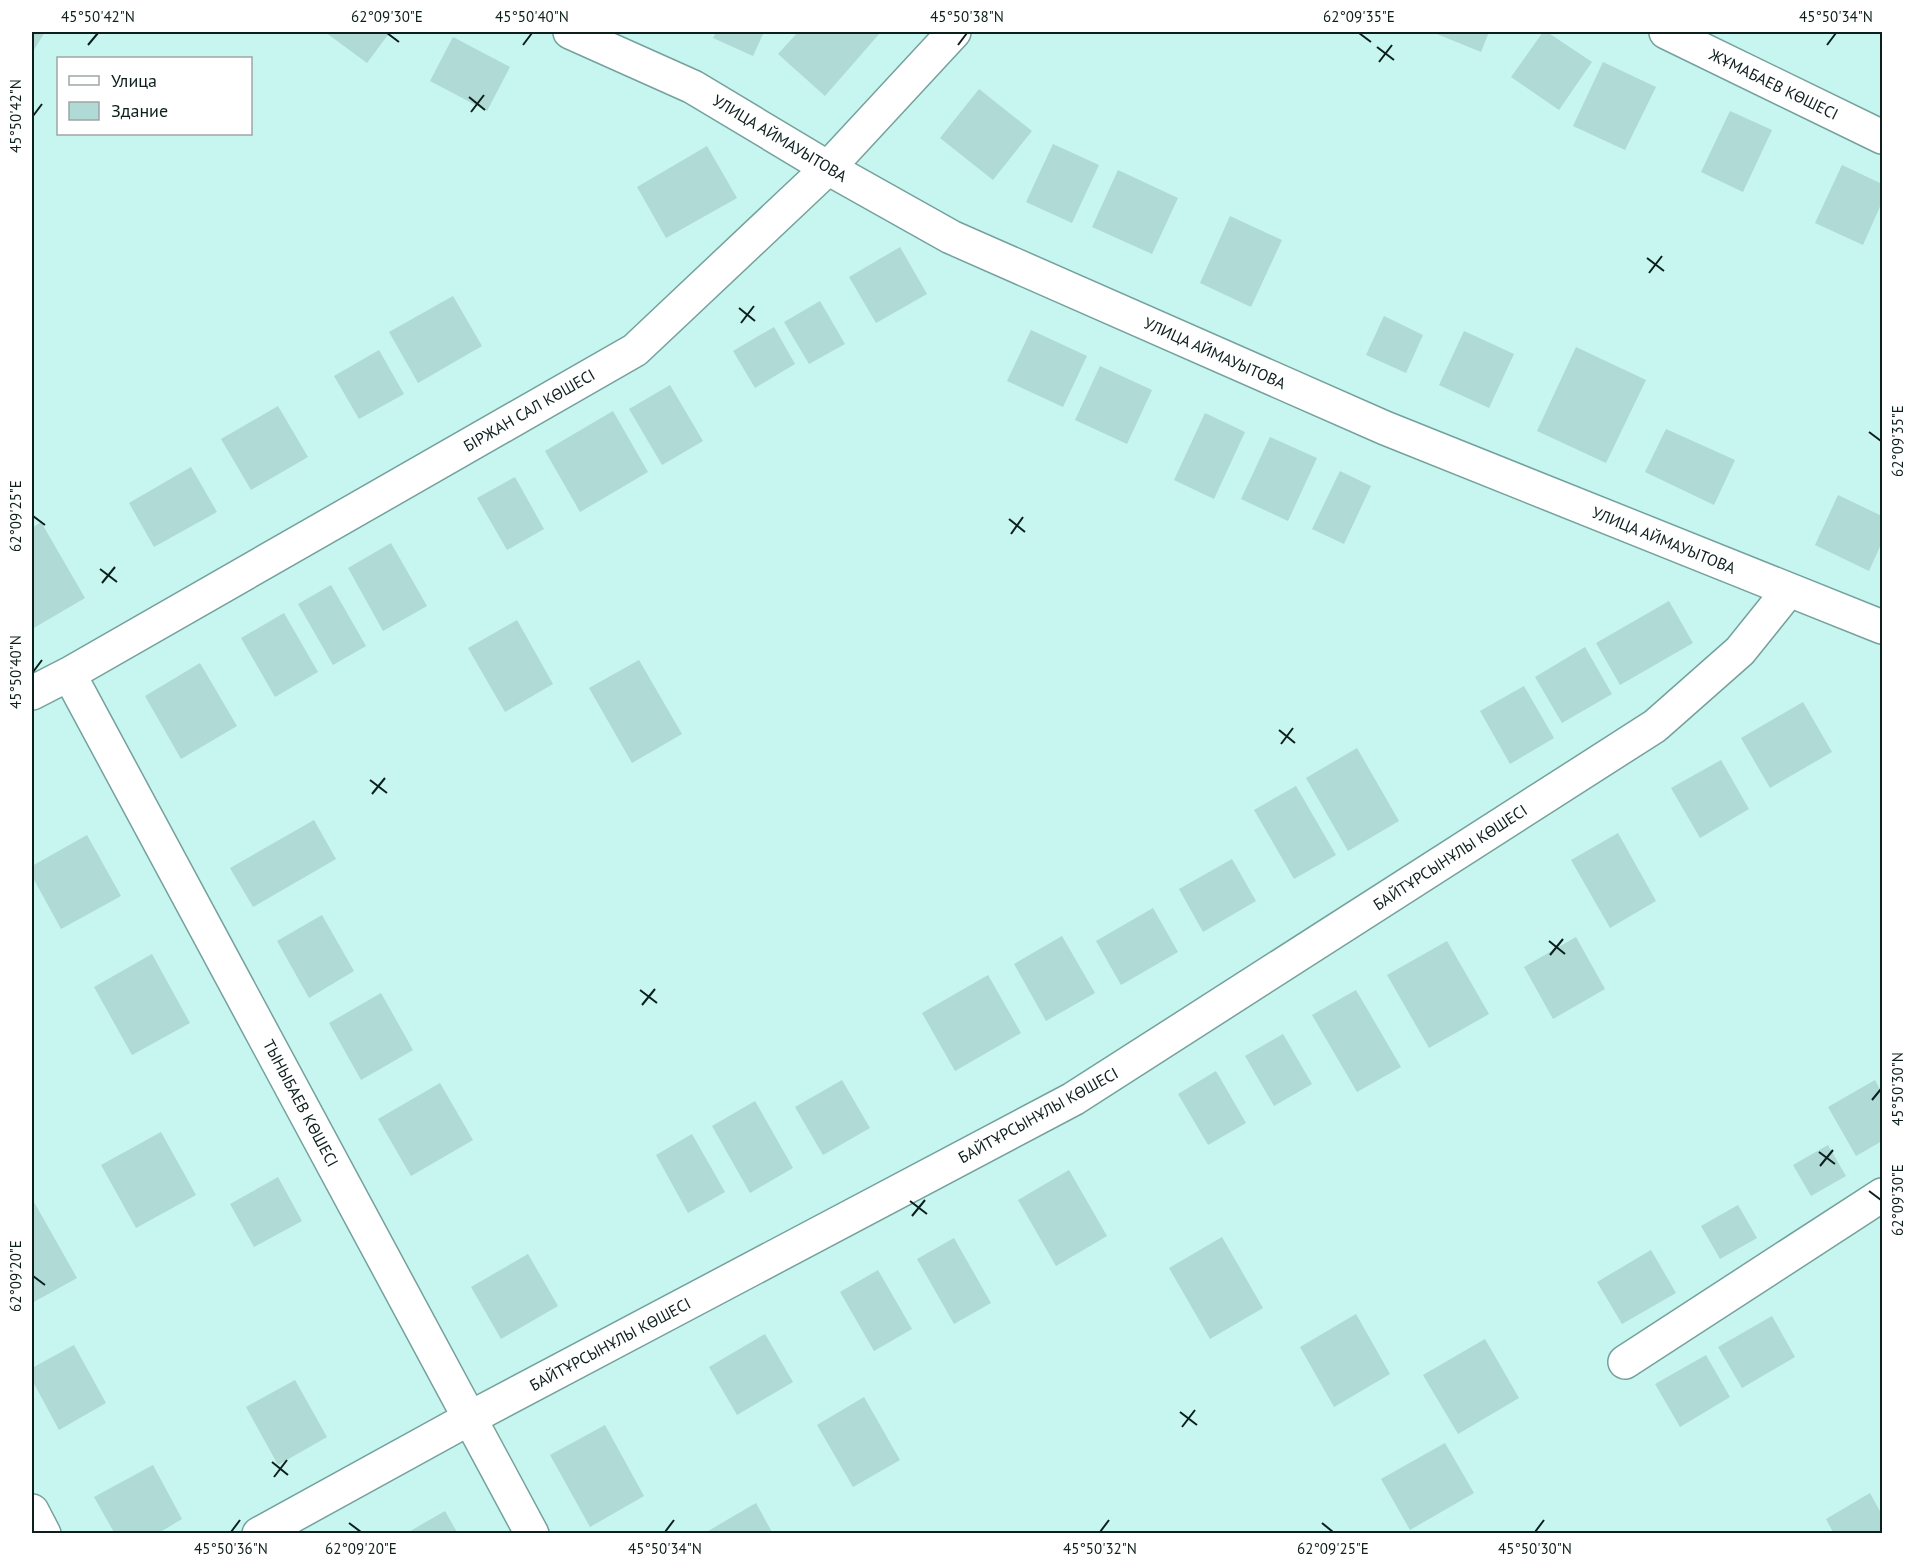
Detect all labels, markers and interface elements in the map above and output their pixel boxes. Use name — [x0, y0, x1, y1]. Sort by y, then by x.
text: 45°50'42"N — [61, 7, 135, 26]
text: 62°09'30"E — [351, 7, 423, 26]
text: 45°50'40"N — [495, 7, 569, 26]
text: 45°50'38"N — [930, 7, 1004, 26]
text: 62°09'35"E — [1323, 7, 1395, 26]
text: 45°50'34"N — [1799, 7, 1873, 26]
street label: ЖҰМАБАЕВ КӨШЕСІ — [1705, 44, 1842, 124]
legend — [57, 57, 252, 135]
text: Улица — [111, 69, 157, 92]
text: 45°50'42"N — [6, 79, 25, 153]
street label: УЛИЦА АЙМАУЫТОВА — [709, 90, 851, 186]
text: Здание — [111, 99, 168, 122]
street label: УЛИЦА АЙМАУЫТОВА — [1141, 313, 1290, 394]
street label: БІРЖАН САЛ КӨШЕСІ — [460, 364, 598, 456]
text: 62°09'35"E — [1888, 405, 1907, 477]
text: 62°09'25"E — [6, 480, 25, 552]
street label: УЛИЦА АЙМАУЫТОВА — [1589, 502, 1739, 578]
text: 45°50'40"N — [6, 635, 25, 709]
street label: БАЙТҰРСЫНҰЛЫ КӨШЕСІ — [1369, 800, 1531, 914]
street label: ТЫНЫБАЕВ КӨШЕСІ — [259, 1036, 343, 1170]
text: 45°50'30"N — [1888, 1052, 1907, 1126]
street label: БАЙТҰРСЫНҰЛЫ КӨШЕСІ — [955, 1063, 1121, 1167]
text: 62°09'30"E — [1888, 1164, 1907, 1236]
text: 62°09'20"E — [6, 1240, 25, 1312]
street label: БАЙТҰРСЫНҰЛЫ КӨШЕСІ — [526, 1293, 694, 1395]
text: 45°50'36"N — [194, 1539, 268, 1558]
text: 62°09'20"E — [325, 1539, 397, 1558]
text: 45°50'34"N — [628, 1539, 702, 1558]
text: 45°50'32"N — [1063, 1539, 1137, 1558]
text: 62°09'25"E — [1297, 1539, 1369, 1558]
text: 45°50'30"N — [1498, 1539, 1572, 1558]

